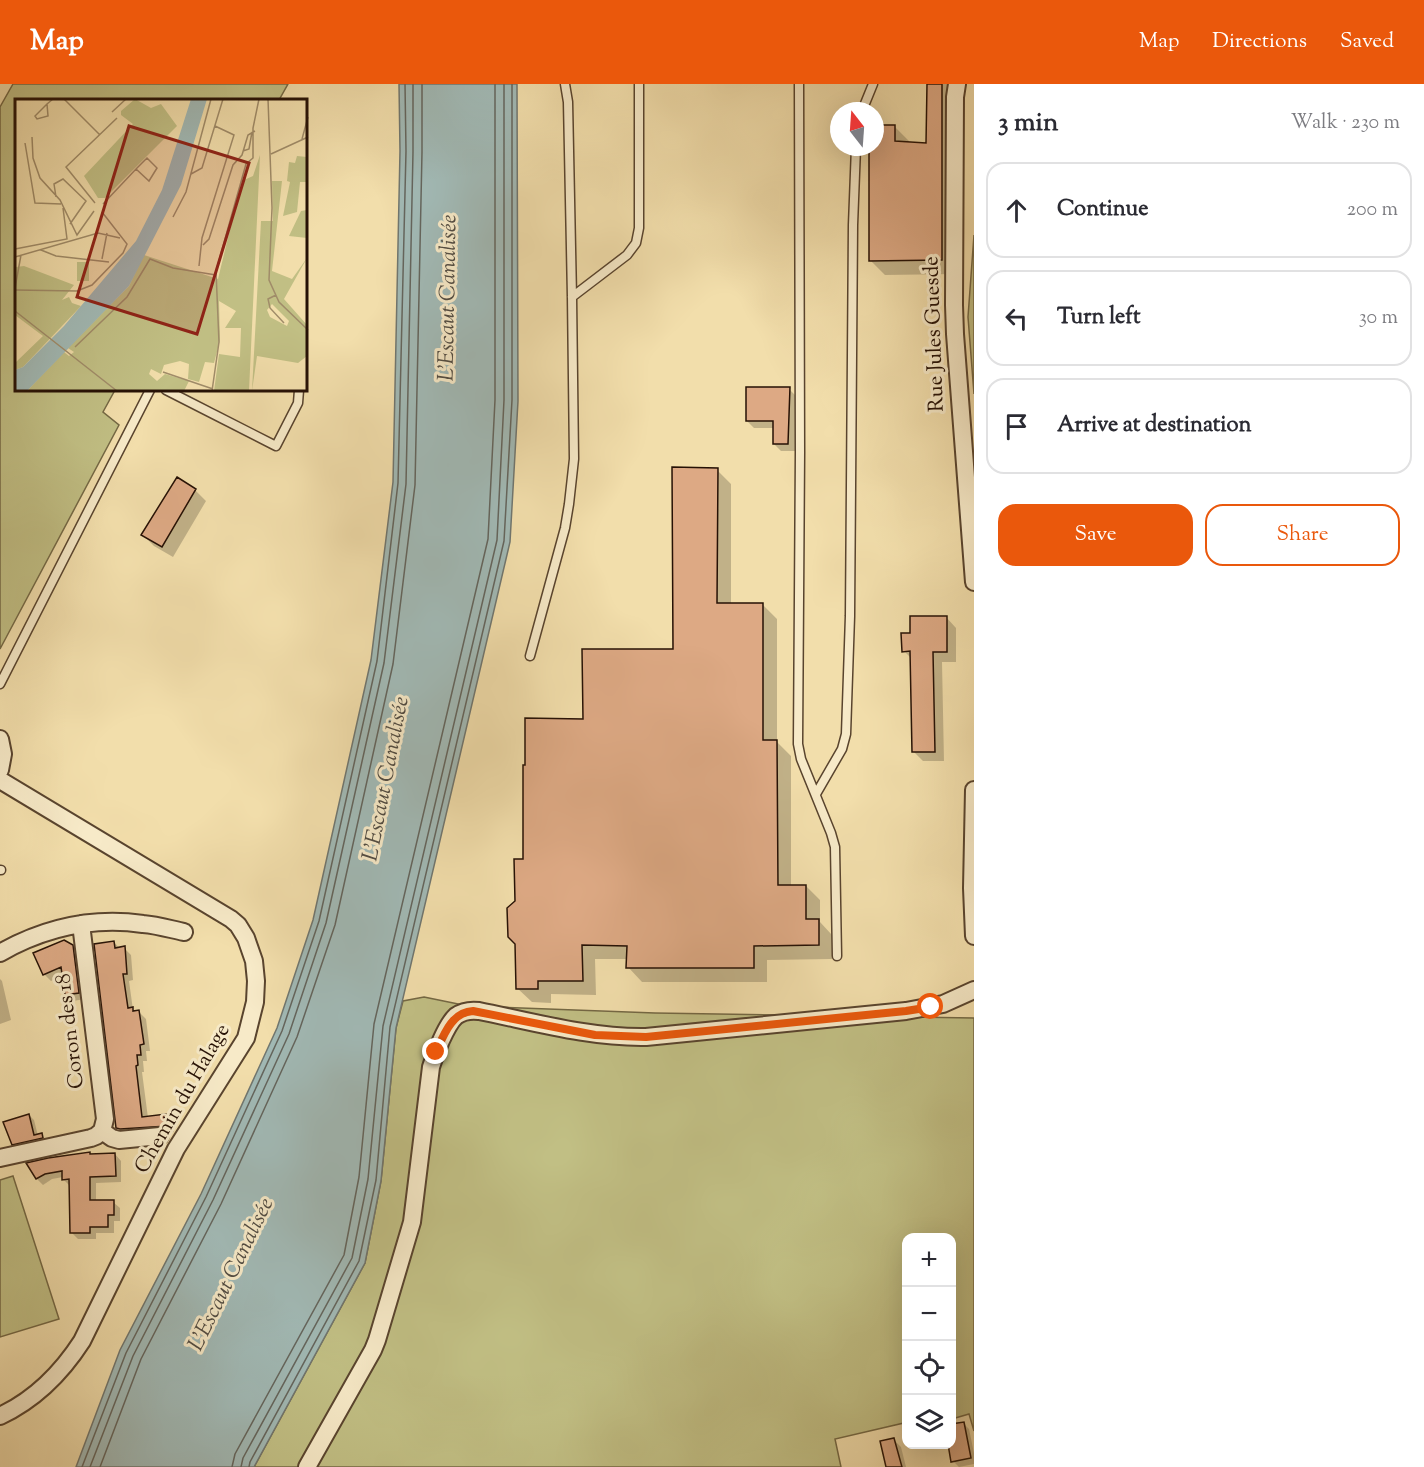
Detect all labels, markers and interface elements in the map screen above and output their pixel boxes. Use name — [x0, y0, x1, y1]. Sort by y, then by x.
text: Map — [30, 22, 84, 62]
text: Map — [1139, 27, 1179, 57]
text: Directions — [1212, 27, 1307, 57]
text: Saved — [1340, 27, 1394, 57]
inset map — [15, 99, 308, 392]
north arrow — [830, 102, 884, 156]
text: 3 min — [998, 105, 1058, 142]
text: Walk · 230 m — [1291, 109, 1400, 138]
icon: ahead — [1000, 194, 1033, 227]
text: Continue — [1057, 194, 1148, 226]
text: 200 m — [1347, 196, 1398, 225]
water label: L'Escaut Canalisée — [432, 214, 466, 382]
street label: Rue Jules Guesde — [917, 256, 953, 412]
icon: left — [1000, 302, 1033, 335]
text: Turn left — [1057, 302, 1140, 334]
text: 30 m — [1359, 304, 1398, 333]
icon: arrive — [1000, 410, 1033, 443]
text: Arrive at destination — [1057, 410, 1252, 442]
button: Save — [998, 504, 1193, 566]
button: Share — [1205, 504, 1400, 566]
water label: L'Escaut Canalisée — [355, 694, 419, 864]
street label: Coron des 18 — [49, 972, 93, 1090]
route start — [917, 993, 943, 1019]
street label: Chemin du Halage — [128, 1018, 238, 1180]
route end — [422, 1038, 448, 1064]
water label: L'Escaut Canalisée — [181, 1193, 283, 1357]
map controls — [902, 1233, 956, 1449]
button: + — [902, 1233, 956, 1287]
button: − — [902, 1287, 956, 1341]
button: locate — [902, 1341, 956, 1395]
button: layers — [902, 1395, 956, 1449]

